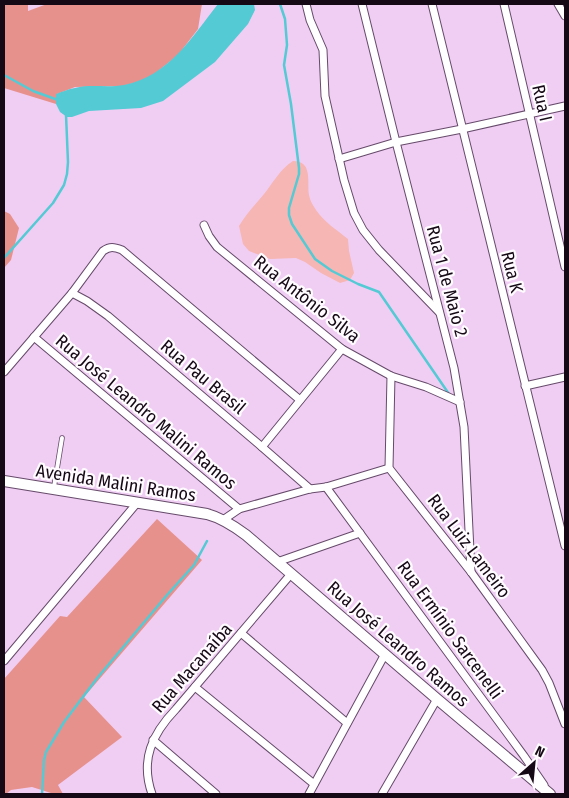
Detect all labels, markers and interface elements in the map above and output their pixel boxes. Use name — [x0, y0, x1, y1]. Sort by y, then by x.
street label: Rua I — [527, 82, 557, 124]
street label: Rua 1 de Maio 2 — [422, 223, 472, 339]
street label: Rua K — [496, 249, 528, 295]
street label: Rua Antônio Silva — [250, 251, 365, 347]
street label: Rua José Leandro Malini Ramos — [51, 330, 241, 494]
street label: Rua Pau Brasil — [156, 335, 250, 419]
street label: Avenida Malini Ramos — [35, 460, 198, 507]
street label: Rua Luiz Lameiro — [423, 490, 515, 602]
street label: Rua Ermínio Sarcenelli — [393, 557, 507, 703]
street label: Rua José Leandro Ramos — [323, 576, 474, 712]
street label: Rua Macanaíba — [147, 619, 237, 717]
north arrow — [509, 738, 559, 788]
text: N — [532, 742, 547, 761]

